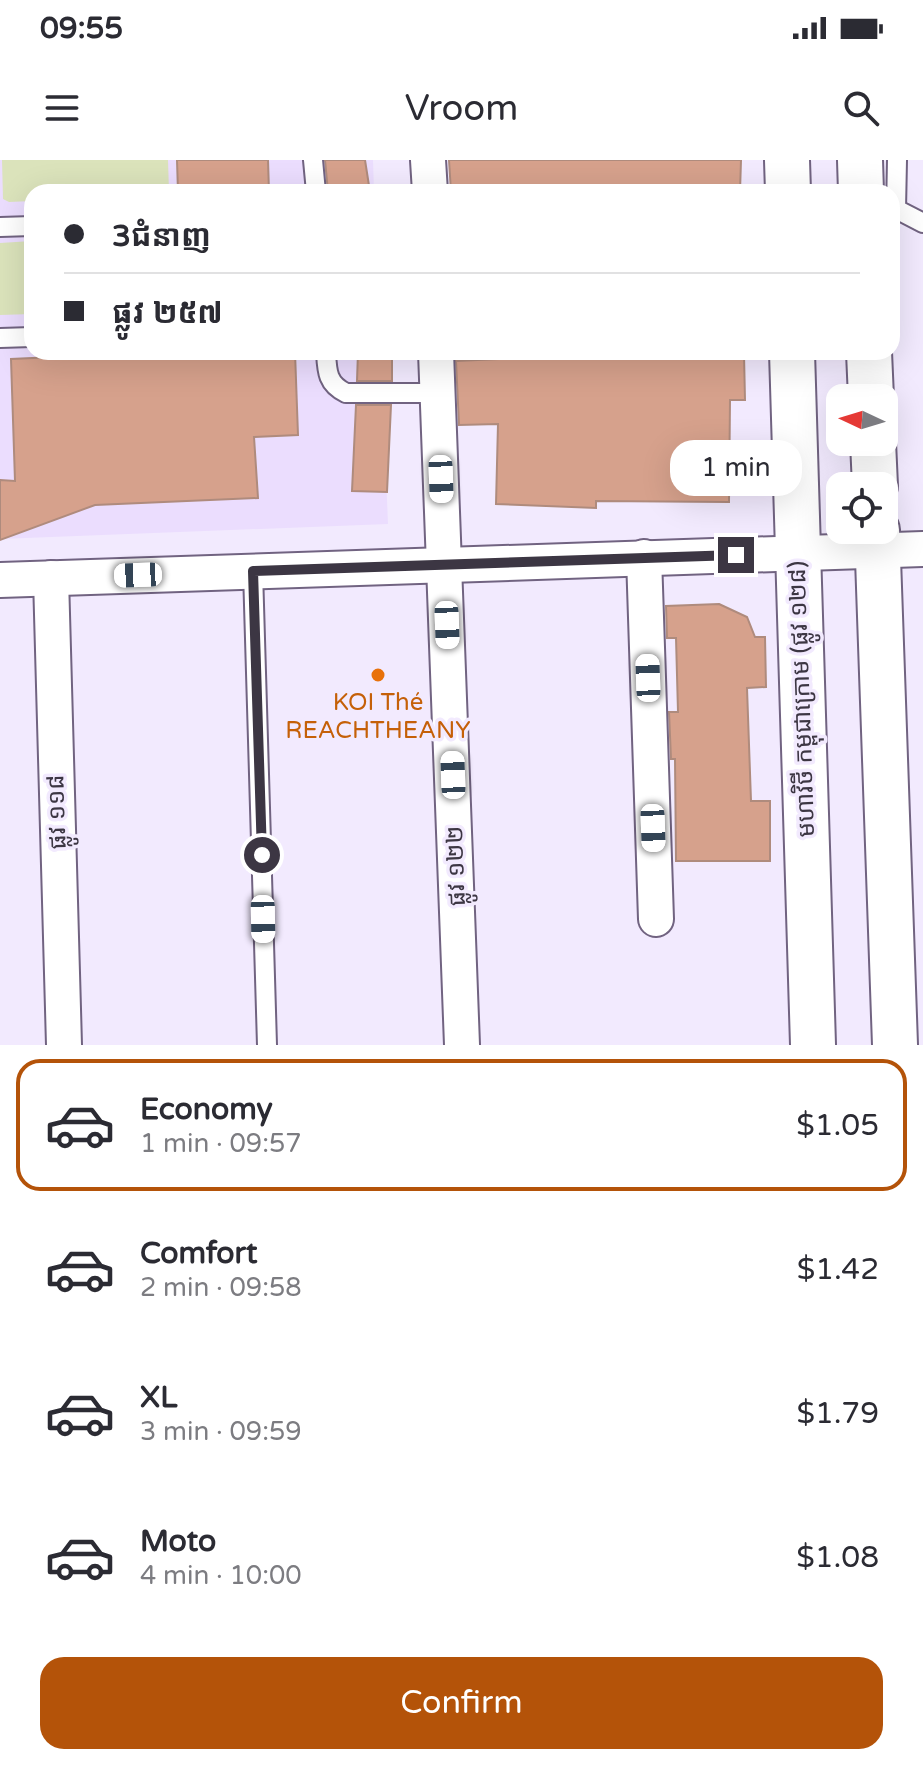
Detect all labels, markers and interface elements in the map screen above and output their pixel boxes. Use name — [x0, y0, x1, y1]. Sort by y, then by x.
text: 09:55 — [40, 10, 123, 47]
icon: menu — [40, 86, 84, 130]
icon: search — [839, 86, 883, 130]
text: Vroom — [405, 87, 518, 130]
text: 3ជំនាញ — [112, 218, 211, 255]
text: ផ្លូវ ២៥៧ — [112, 295, 223, 332]
north arrow — [826, 384, 898, 456]
map controls — [826, 384, 898, 544]
callout: 1 min — [670, 439, 802, 495]
text: 1 min — [701, 452, 771, 483]
car — [428, 455, 454, 503]
button: locate — [826, 472, 898, 544]
route end — [718, 537, 754, 573]
street label: មហាវិថី កម្ពុជាក្រោម (ផ្លូវ ១២៨) — [782, 560, 828, 838]
car — [114, 562, 162, 588]
car — [434, 601, 460, 649]
car — [635, 654, 661, 702]
marker: KOI Thé REACHTHEANY — [369, 666, 387, 684]
place label: KOI Thé REACHTHEANY — [285, 688, 471, 745]
car — [440, 751, 466, 799]
street label: ផ្លូវ ១១៨ — [41, 774, 80, 850]
car — [640, 804, 666, 852]
street label: ផ្លូវ ១២២ — [440, 825, 479, 907]
route start — [244, 837, 280, 873]
car — [251, 895, 275, 943]
icon: car — [44, 1089, 116, 1161]
text: Economy — [140, 1091, 273, 1128]
text: $1.05 — [796, 1107, 879, 1144]
text: 1 min · 09:57 — [140, 1128, 302, 1159]
icon: car — [44, 1233, 116, 1305]
text: Comfort — [140, 1235, 258, 1272]
text: $1.42 — [797, 1251, 879, 1288]
text: 2 min · 09:58 — [140, 1272, 302, 1303]
icon: car — [44, 1377, 116, 1449]
text: XL — [140, 1379, 177, 1416]
text: $1.79 — [797, 1395, 879, 1432]
text: 3 min · 09:59 — [140, 1416, 302, 1447]
icon: car — [44, 1521, 116, 1593]
text: Moto — [140, 1523, 216, 1560]
text: $1.08 — [796, 1539, 879, 1576]
text: 4 min · 10:00 — [140, 1560, 302, 1591]
button: Confirm — [40, 1657, 883, 1749]

